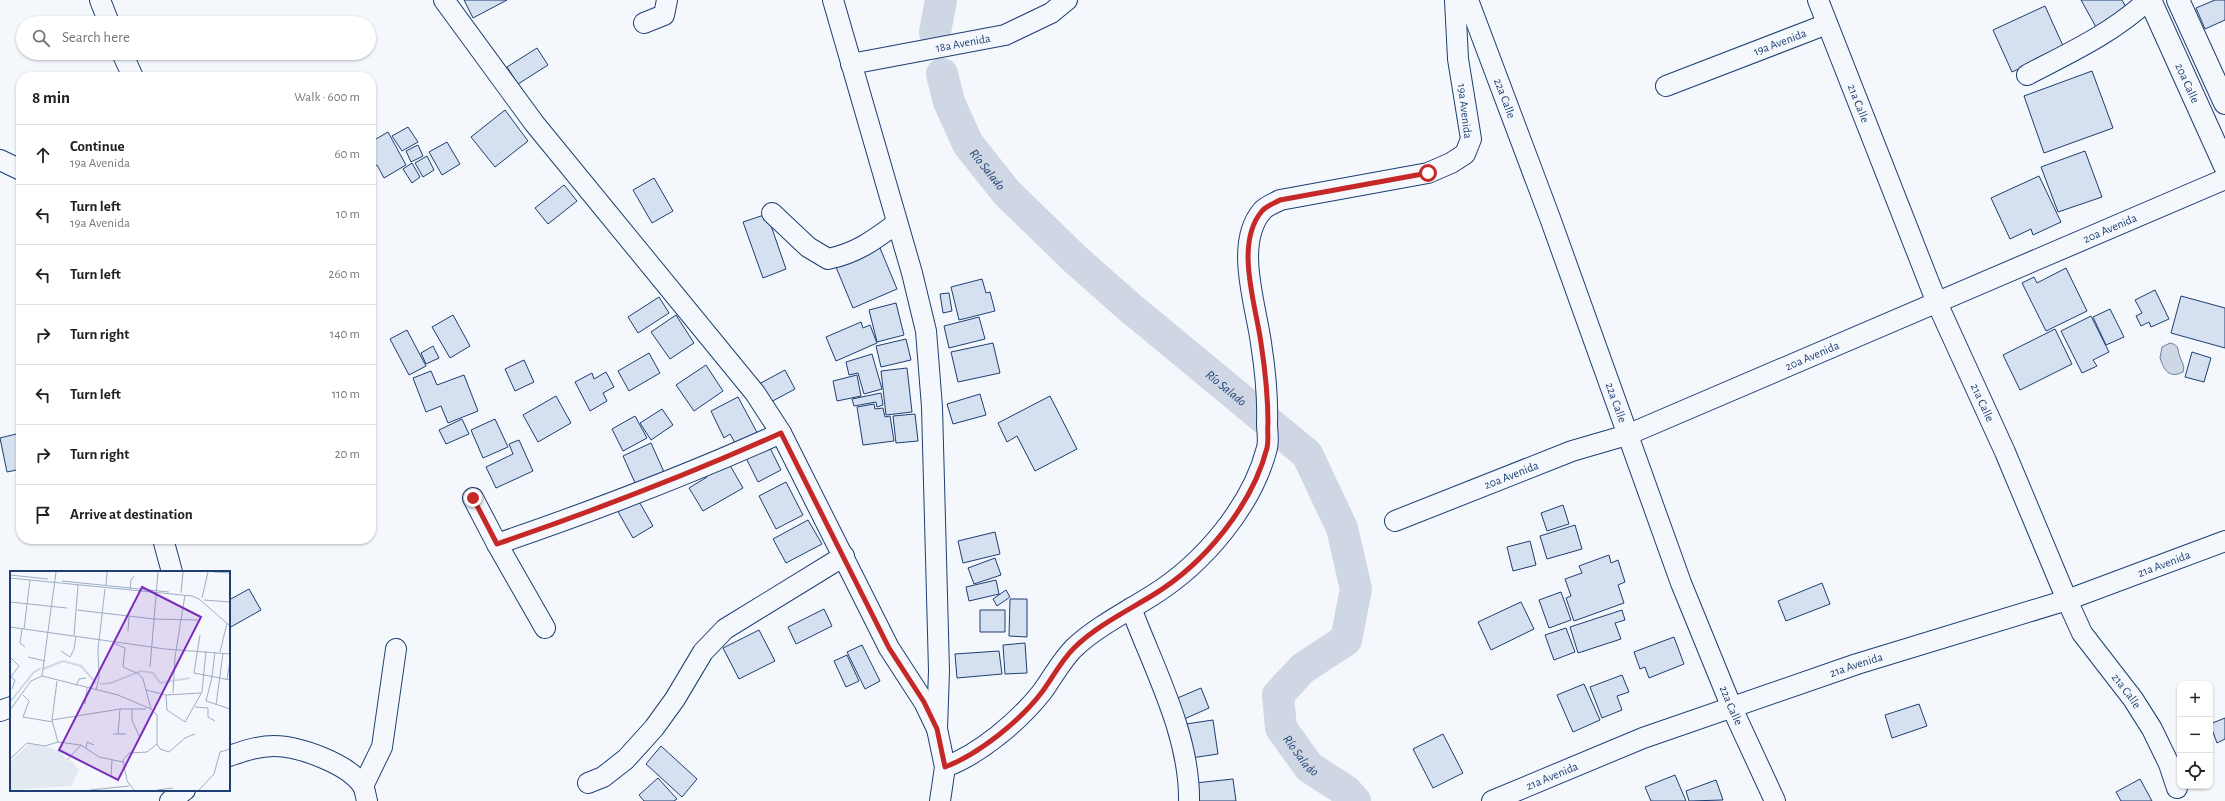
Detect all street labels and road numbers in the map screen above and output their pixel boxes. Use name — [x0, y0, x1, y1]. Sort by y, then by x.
street label: 19a Avenida — [1752, 26, 1808, 58]
street label: 18a Avenida — [935, 32, 992, 54]
street label: 20a Calle — [2173, 61, 2202, 105]
street label: 22a Calle — [1492, 77, 1518, 120]
street label: 21a Calle — [1846, 82, 1872, 124]
street label: 19a Avenida — [1456, 83, 1474, 140]
street label: 20a Avenida — [2081, 211, 2139, 245]
street label: 20a Avenida — [1783, 339, 1841, 373]
street label: 22a Calle — [1604, 381, 1629, 424]
street label: 21a Calle — [1969, 382, 1996, 423]
street label: 20a Avenida — [1482, 459, 1541, 491]
street label: 21a Avenida — [2136, 548, 2192, 579]
street label: 21a Avenida — [1828, 650, 1885, 679]
street label: 21a Calle — [2110, 671, 2143, 710]
street label: 22a Calle — [1718, 684, 1745, 727]
street label: 21a Avenida — [1524, 760, 1580, 792]

